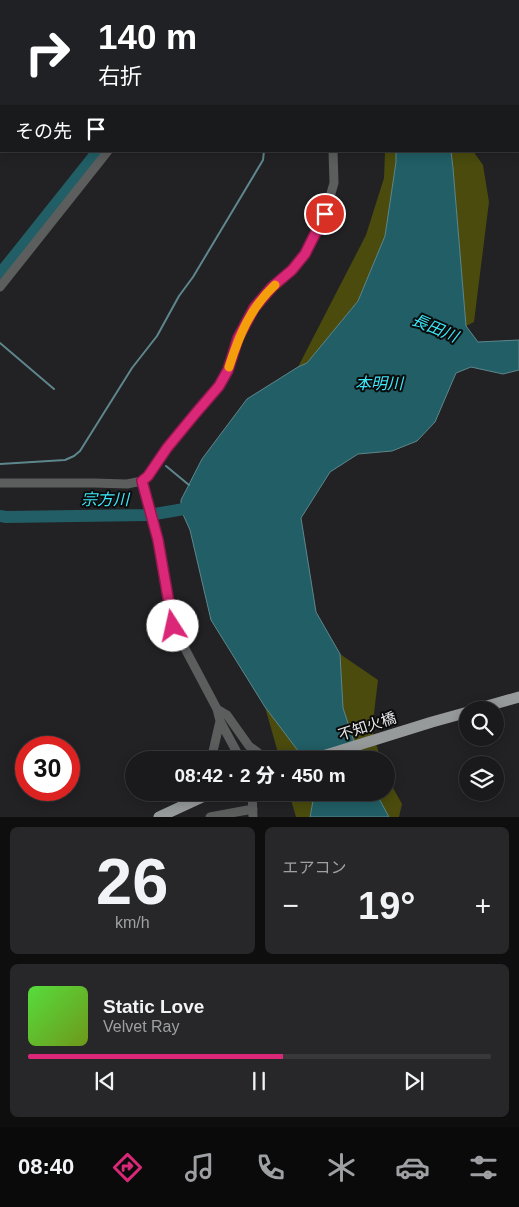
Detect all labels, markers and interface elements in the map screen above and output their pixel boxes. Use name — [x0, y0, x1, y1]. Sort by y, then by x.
text: 140 m — [98, 17, 197, 56]
icon: right — [15, 20, 80, 85]
text: 右折 — [98, 64, 142, 89]
icon: arrive — [82, 115, 110, 143]
text: その先 — [15, 121, 72, 142]
pin — [304, 193, 346, 235]
icon: arrive — [311, 200, 339, 228]
water label: 長田川 — [410, 311, 462, 346]
water label: 本明川 — [355, 375, 405, 392]
water label: 宗方川 — [81, 491, 131, 508]
position arrow — [146, 599, 198, 651]
map controls — [459, 701, 504, 801]
button: search — [459, 701, 504, 746]
street label: 不知火橋 — [336, 709, 398, 743]
speed limit sign: 30 — [15, 736, 80, 801]
button: layers — [459, 756, 504, 801]
text: 08:42 · 2 分 · 450 m — [174, 765, 346, 786]
text: 26 — [96, 845, 168, 918]
text: エアコン — [283, 859, 347, 876]
text: 19° — [358, 885, 415, 927]
text: − — [283, 890, 299, 921]
text: + — [475, 890, 491, 921]
text: km/h — [115, 914, 150, 931]
text: Static Love — [103, 996, 204, 1017]
text: Velvet Ray — [103, 1018, 179, 1035]
icon: previous — [91, 1067, 119, 1095]
icon: pause — [245, 1067, 273, 1095]
icon: next — [400, 1067, 428, 1095]
icon: directions — [110, 1150, 145, 1185]
icon: music — [182, 1150, 217, 1185]
icon: phone — [253, 1150, 288, 1185]
icon: climate — [324, 1150, 359, 1185]
icon: car — [395, 1150, 430, 1185]
icon: filters — [466, 1150, 501, 1185]
text: 08:40 — [18, 1154, 74, 1179]

